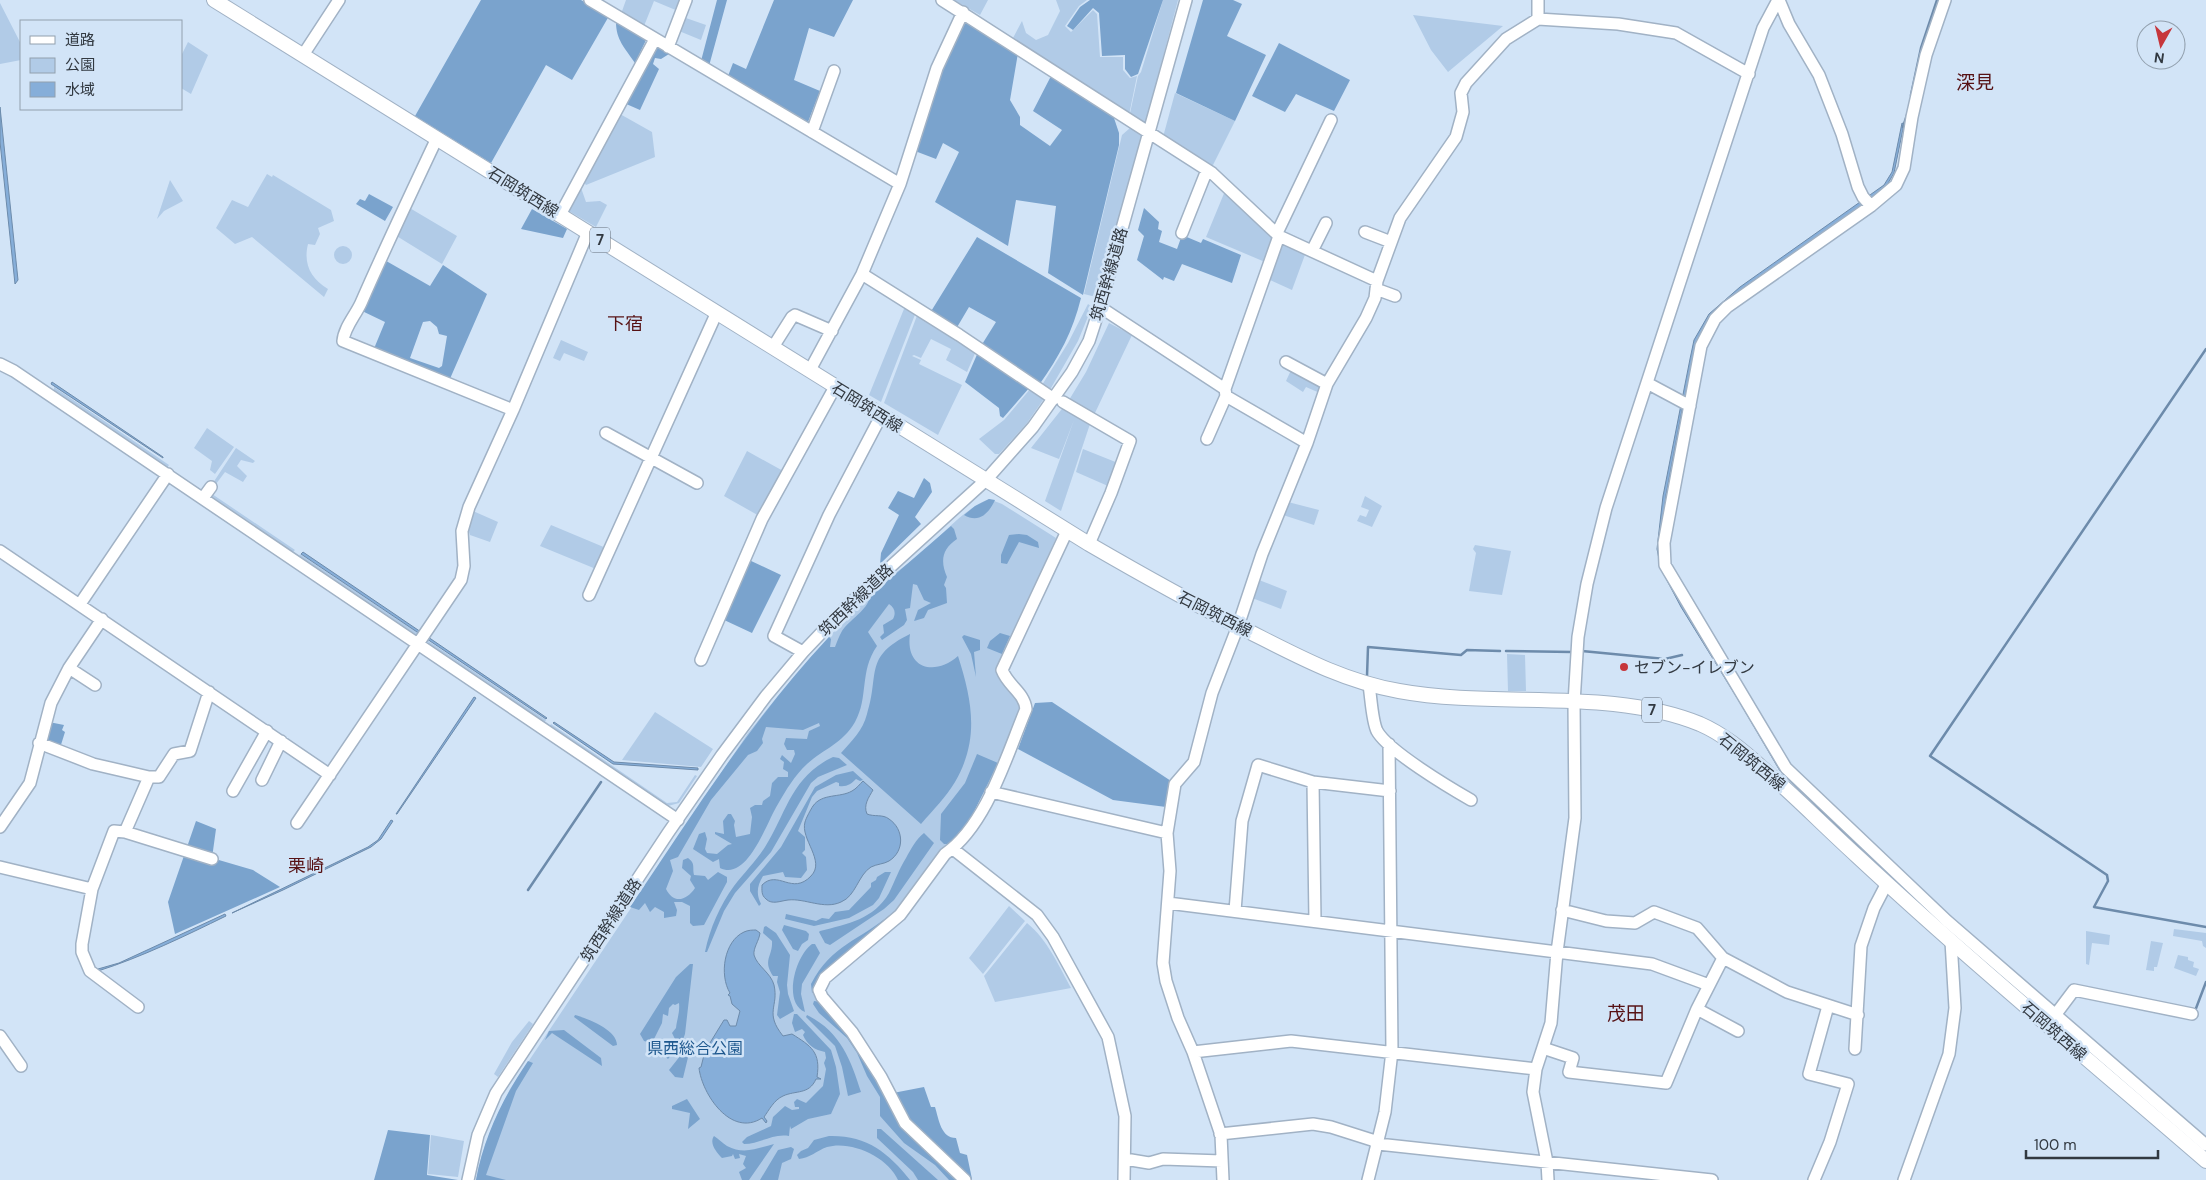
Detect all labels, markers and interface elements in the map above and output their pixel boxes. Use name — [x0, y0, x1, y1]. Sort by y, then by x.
legend — [20, 20, 182, 110]
north arrow — [2136, 20, 2186, 70]
text: 道路 — [65, 30, 95, 50]
text: N — [2153, 48, 2166, 67]
text: 公園 — [65, 55, 95, 75]
district label: 深見 — [1956, 70, 1994, 95]
text: 水域 — [65, 80, 95, 100]
street label: 石岡筑西線 — [484, 162, 562, 222]
street label: 筑西幹線道路 — [1086, 225, 1132, 323]
road number: 7 — [590, 228, 610, 252]
district label: 下宿 — [607, 312, 643, 336]
street label: 石岡筑西線 — [828, 377, 906, 437]
street label: 筑西幹線道路 — [814, 559, 898, 641]
street label: 石岡筑西線 — [1175, 586, 1255, 642]
place label: セブン-イレブン — [1634, 657, 1755, 678]
marker: セブン-イレブン — [1618, 661, 1630, 673]
road number: 7 — [1642, 698, 1662, 722]
street label: 石岡筑西線 — [1714, 729, 1790, 795]
district label: 栗崎 — [288, 854, 324, 878]
street label: 筑西幹線道路 — [576, 874, 646, 966]
street label: 石岡筑西線 — [2017, 997, 2091, 1065]
district label: 茂田 — [1607, 1001, 1645, 1026]
park label: 県西総合公園 — [647, 1038, 743, 1059]
scale bar — [2026, 1128, 2158, 1160]
text: 100 m — [2034, 1135, 2077, 1155]

